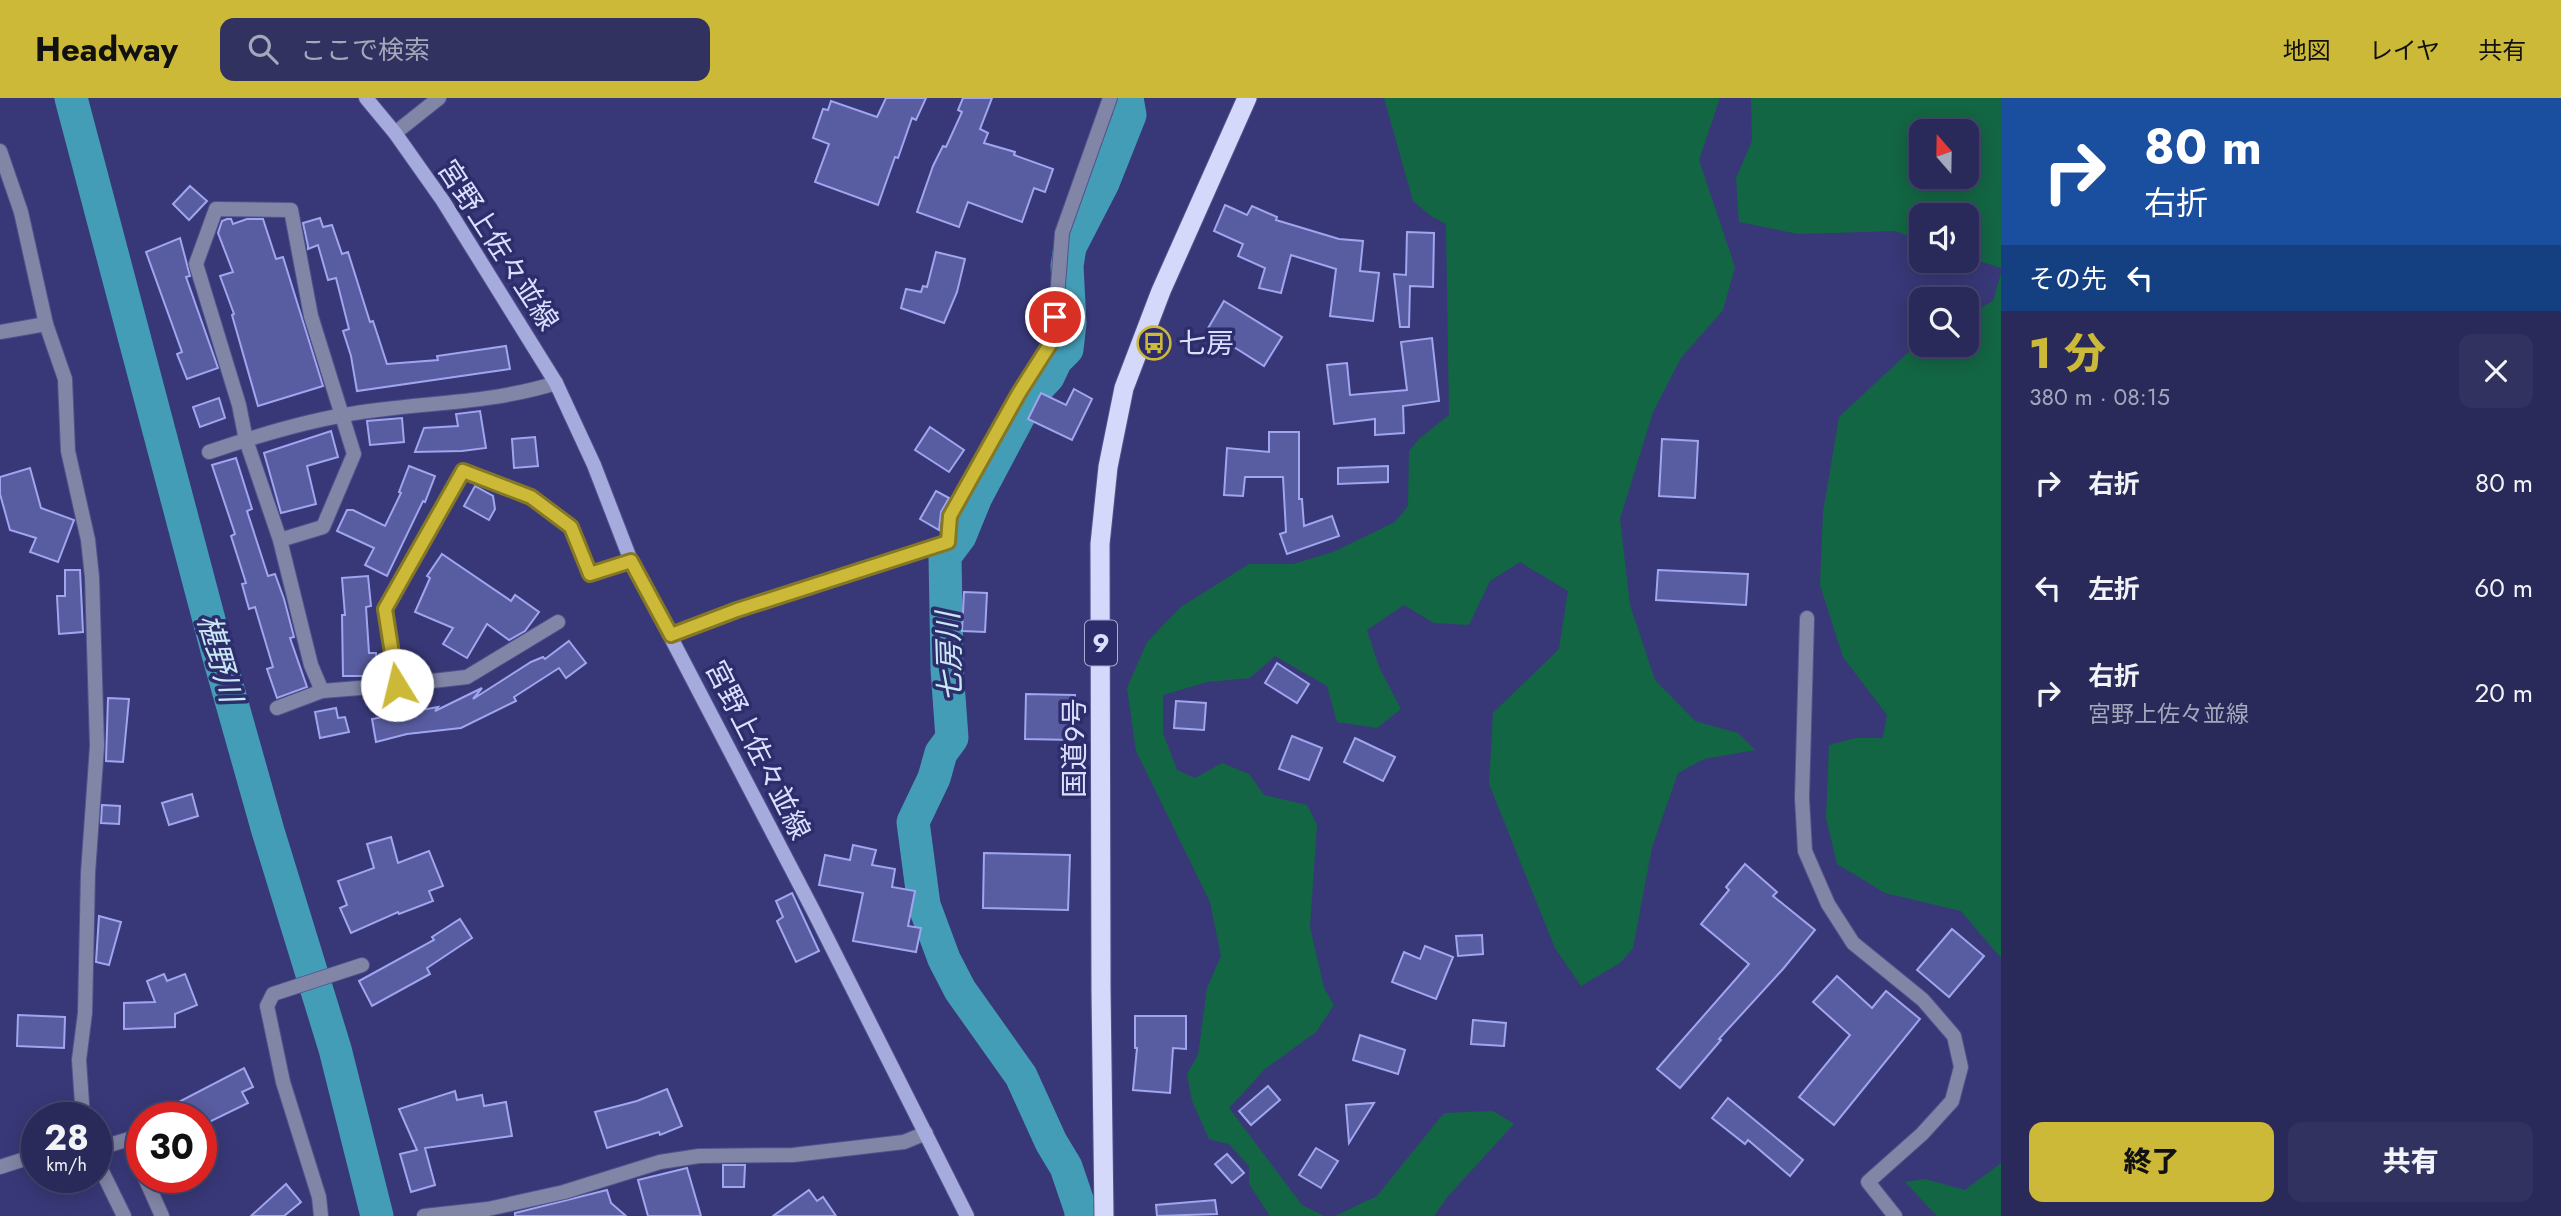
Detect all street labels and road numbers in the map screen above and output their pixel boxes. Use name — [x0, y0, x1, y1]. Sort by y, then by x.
street label: 宮野上佐々並線 — [427, 152, 569, 338]
road number: 9 — [1085, 621, 1117, 666]
street label: 宮野上佐々並線 — [695, 653, 821, 847]
street label: 国道9号 — [1054, 698, 1095, 798]

